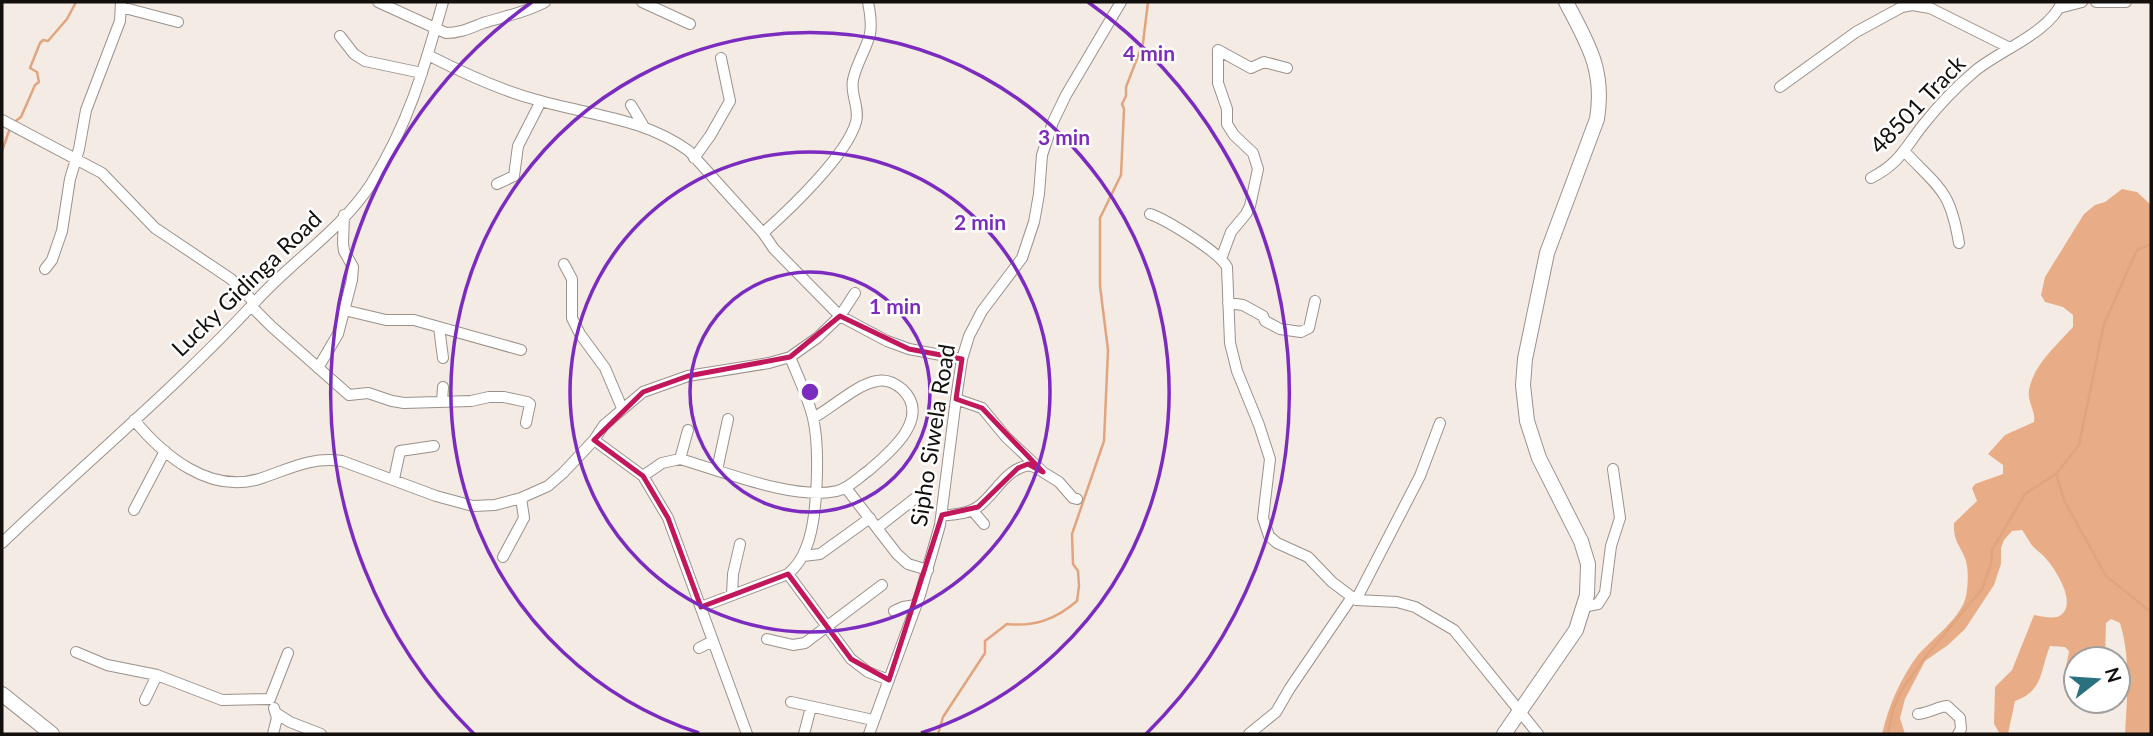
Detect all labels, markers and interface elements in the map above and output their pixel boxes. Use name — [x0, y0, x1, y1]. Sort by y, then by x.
text: 4 min — [1123, 40, 1175, 65]
street label: 48501 Track — [1863, 49, 1971, 159]
text: 3 min — [1038, 124, 1090, 149]
street label: Lucky Gidinga Road — [165, 204, 327, 362]
text: 2 min — [954, 209, 1006, 234]
text: 1 min — [869, 293, 921, 318]
street label: Sipho Siwela Road — [904, 342, 960, 528]
centre of rings — [798, 380, 822, 404]
north arrow — [2062, 645, 2132, 715]
text: N — [2101, 665, 2127, 685]

